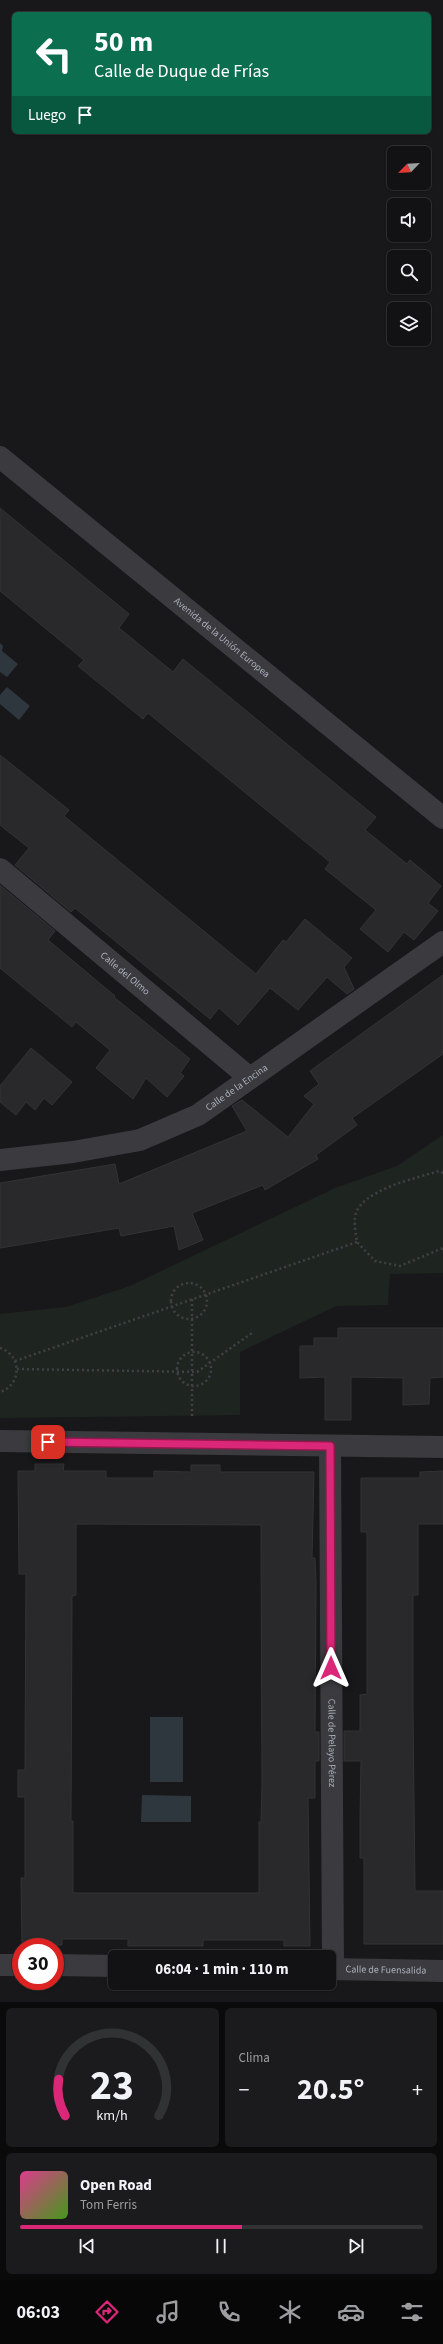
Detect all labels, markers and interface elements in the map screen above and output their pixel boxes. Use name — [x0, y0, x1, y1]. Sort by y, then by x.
text: 50 m — [94, 22, 153, 62]
icon: left — [28, 28, 80, 80]
text: Calle de Duque de Frías — [94, 59, 269, 84]
icon: arrive — [74, 104, 96, 126]
text: Luego — [28, 105, 66, 126]
north arrow — [387, 146, 431, 190]
map controls — [387, 146, 431, 346]
button: sound — [387, 198, 431, 242]
button: search — [387, 250, 431, 294]
button: layers — [387, 302, 431, 346]
street label: Avenida de la Unión Europea — [171, 594, 273, 681]
street label: Calle del Olmo — [97, 949, 153, 998]
street label: Calle de la Encina — [203, 1061, 271, 1115]
pin — [31, 1425, 65, 1459]
icon: arrive — [37, 1431, 59, 1453]
position arrow — [310, 1647, 352, 1689]
street label: Calle de Pelayo Pérez — [324, 1699, 339, 1787]
speed limit sign: 30 — [12, 1938, 64, 1990]
text: 06:04 · 1 min · 110 m — [155, 1959, 289, 1980]
street label: Calle de Fuensalida — [345, 1962, 427, 1978]
text: Clima — [239, 2049, 270, 2067]
text: 23 — [90, 2055, 134, 2115]
text: 20.5° — [297, 2068, 364, 2111]
text: − — [239, 2074, 249, 2106]
text: + — [412, 2074, 423, 2106]
text: km/h — [96, 2104, 128, 2125]
text: Open Road — [80, 2175, 152, 2196]
text: Tom Ferris — [80, 2196, 137, 2214]
icon: previous — [76, 2235, 98, 2257]
icon: pause — [210, 2235, 232, 2257]
icon: next — [345, 2235, 367, 2257]
icon: directions — [93, 2298, 121, 2326]
icon: music — [154, 2298, 182, 2326]
icon: phone — [215, 2298, 243, 2326]
icon: climate — [276, 2298, 304, 2326]
icon: car — [337, 2298, 365, 2326]
icon: filters — [398, 2298, 426, 2326]
text: 06:03 — [17, 2300, 60, 2325]

